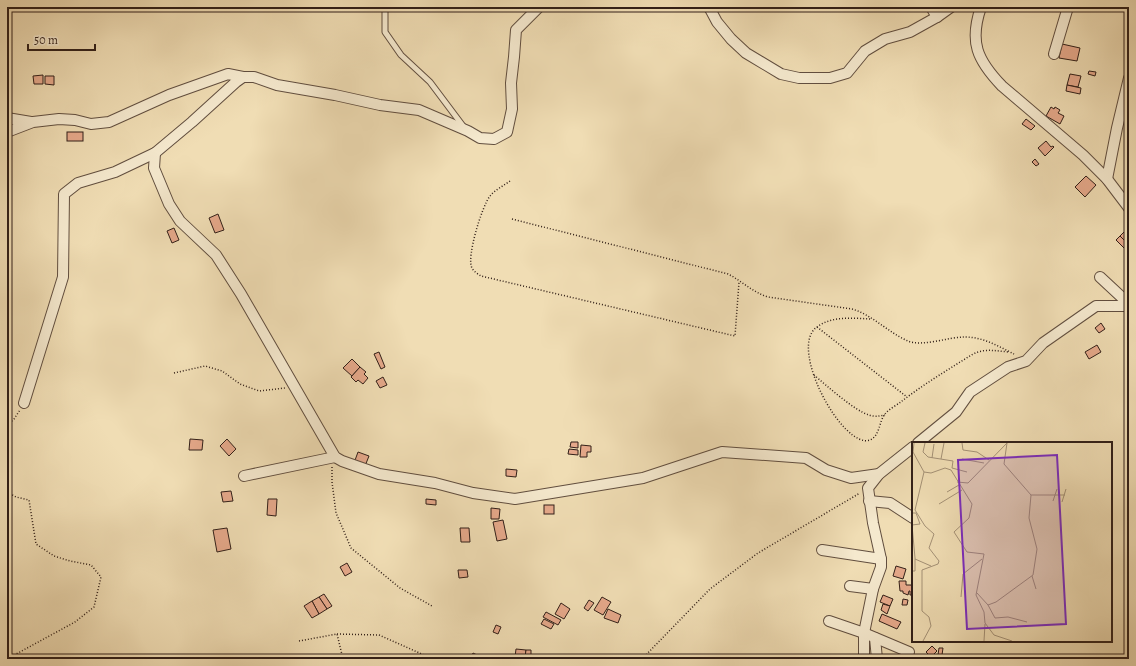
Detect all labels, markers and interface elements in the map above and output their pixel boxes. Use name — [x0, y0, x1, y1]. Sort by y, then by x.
scale bar — [28, 26, 95, 52]
text: 50 m — [34, 32, 58, 48]
inset map — [912, 442, 1112, 642]

